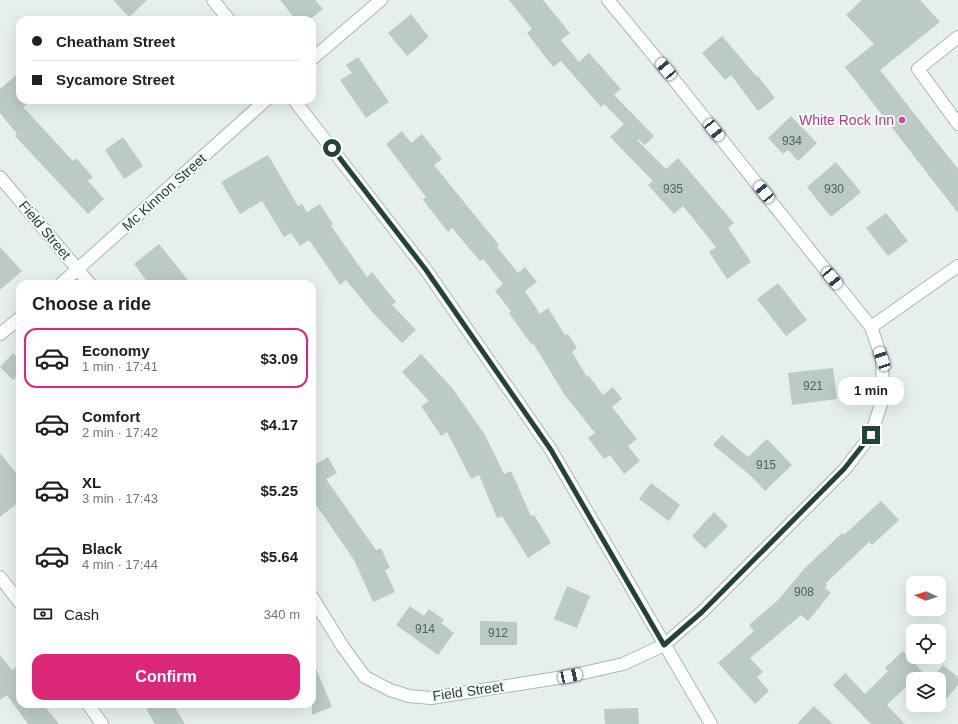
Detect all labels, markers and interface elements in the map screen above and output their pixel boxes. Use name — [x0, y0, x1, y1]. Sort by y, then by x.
text: Cheatham Street — [56, 33, 175, 50]
car — [654, 56, 678, 82]
text: Sycamore Street — [56, 71, 174, 88]
place label: White Rock Inn — [799, 112, 894, 128]
marker: White Rock Inn — [897, 115, 907, 125]
car — [702, 117, 726, 143]
house number: 934 — [782, 134, 802, 148]
route start — [323, 139, 341, 157]
street label: Mc Kinnon Street — [119, 150, 209, 234]
car — [752, 179, 776, 205]
house number: 935 — [663, 182, 683, 196]
house number: 930 — [824, 182, 844, 196]
street label: Field Street — [16, 197, 74, 263]
car — [820, 265, 844, 291]
text: Choose a ride — [32, 294, 151, 314]
icon: car — [34, 340, 70, 376]
text: Economy — [82, 342, 150, 359]
car — [872, 346, 892, 372]
text: $3.09 — [260, 350, 298, 367]
text: 1 min · 17:41 — [82, 359, 158, 374]
callout: 1 min — [838, 377, 904, 405]
house number: 921 — [803, 379, 823, 393]
text: 1 min — [854, 383, 888, 398]
icon: car — [34, 406, 70, 442]
text: Comfort — [82, 408, 140, 425]
text: $4.17 — [260, 416, 298, 433]
text: 2 min · 17:42 — [82, 425, 158, 440]
route end — [862, 426, 880, 444]
house number: 915 — [756, 458, 776, 472]
icon: car — [34, 472, 70, 508]
text: XL — [82, 474, 101, 491]
text: $5.25 — [260, 482, 298, 499]
text: 3 min · 17:43 — [82, 491, 158, 506]
icon: car — [34, 538, 70, 574]
text: Black — [82, 540, 122, 557]
text: $5.64 — [260, 548, 298, 565]
text: 4 min · 17:44 — [82, 557, 158, 572]
north arrow — [906, 576, 946, 616]
map controls — [906, 576, 946, 712]
house number: 908 — [794, 585, 814, 599]
icon: cash — [32, 603, 54, 625]
text: Cash — [64, 606, 99, 623]
text: 340 m — [264, 607, 300, 622]
house number: 914 — [415, 622, 435, 636]
button: locate — [906, 624, 946, 664]
house number: 912 — [488, 626, 508, 640]
button: Confirm — [32, 654, 300, 700]
car — [557, 668, 583, 684]
button: layers — [906, 672, 946, 712]
street label: Field Street — [431, 678, 505, 704]

